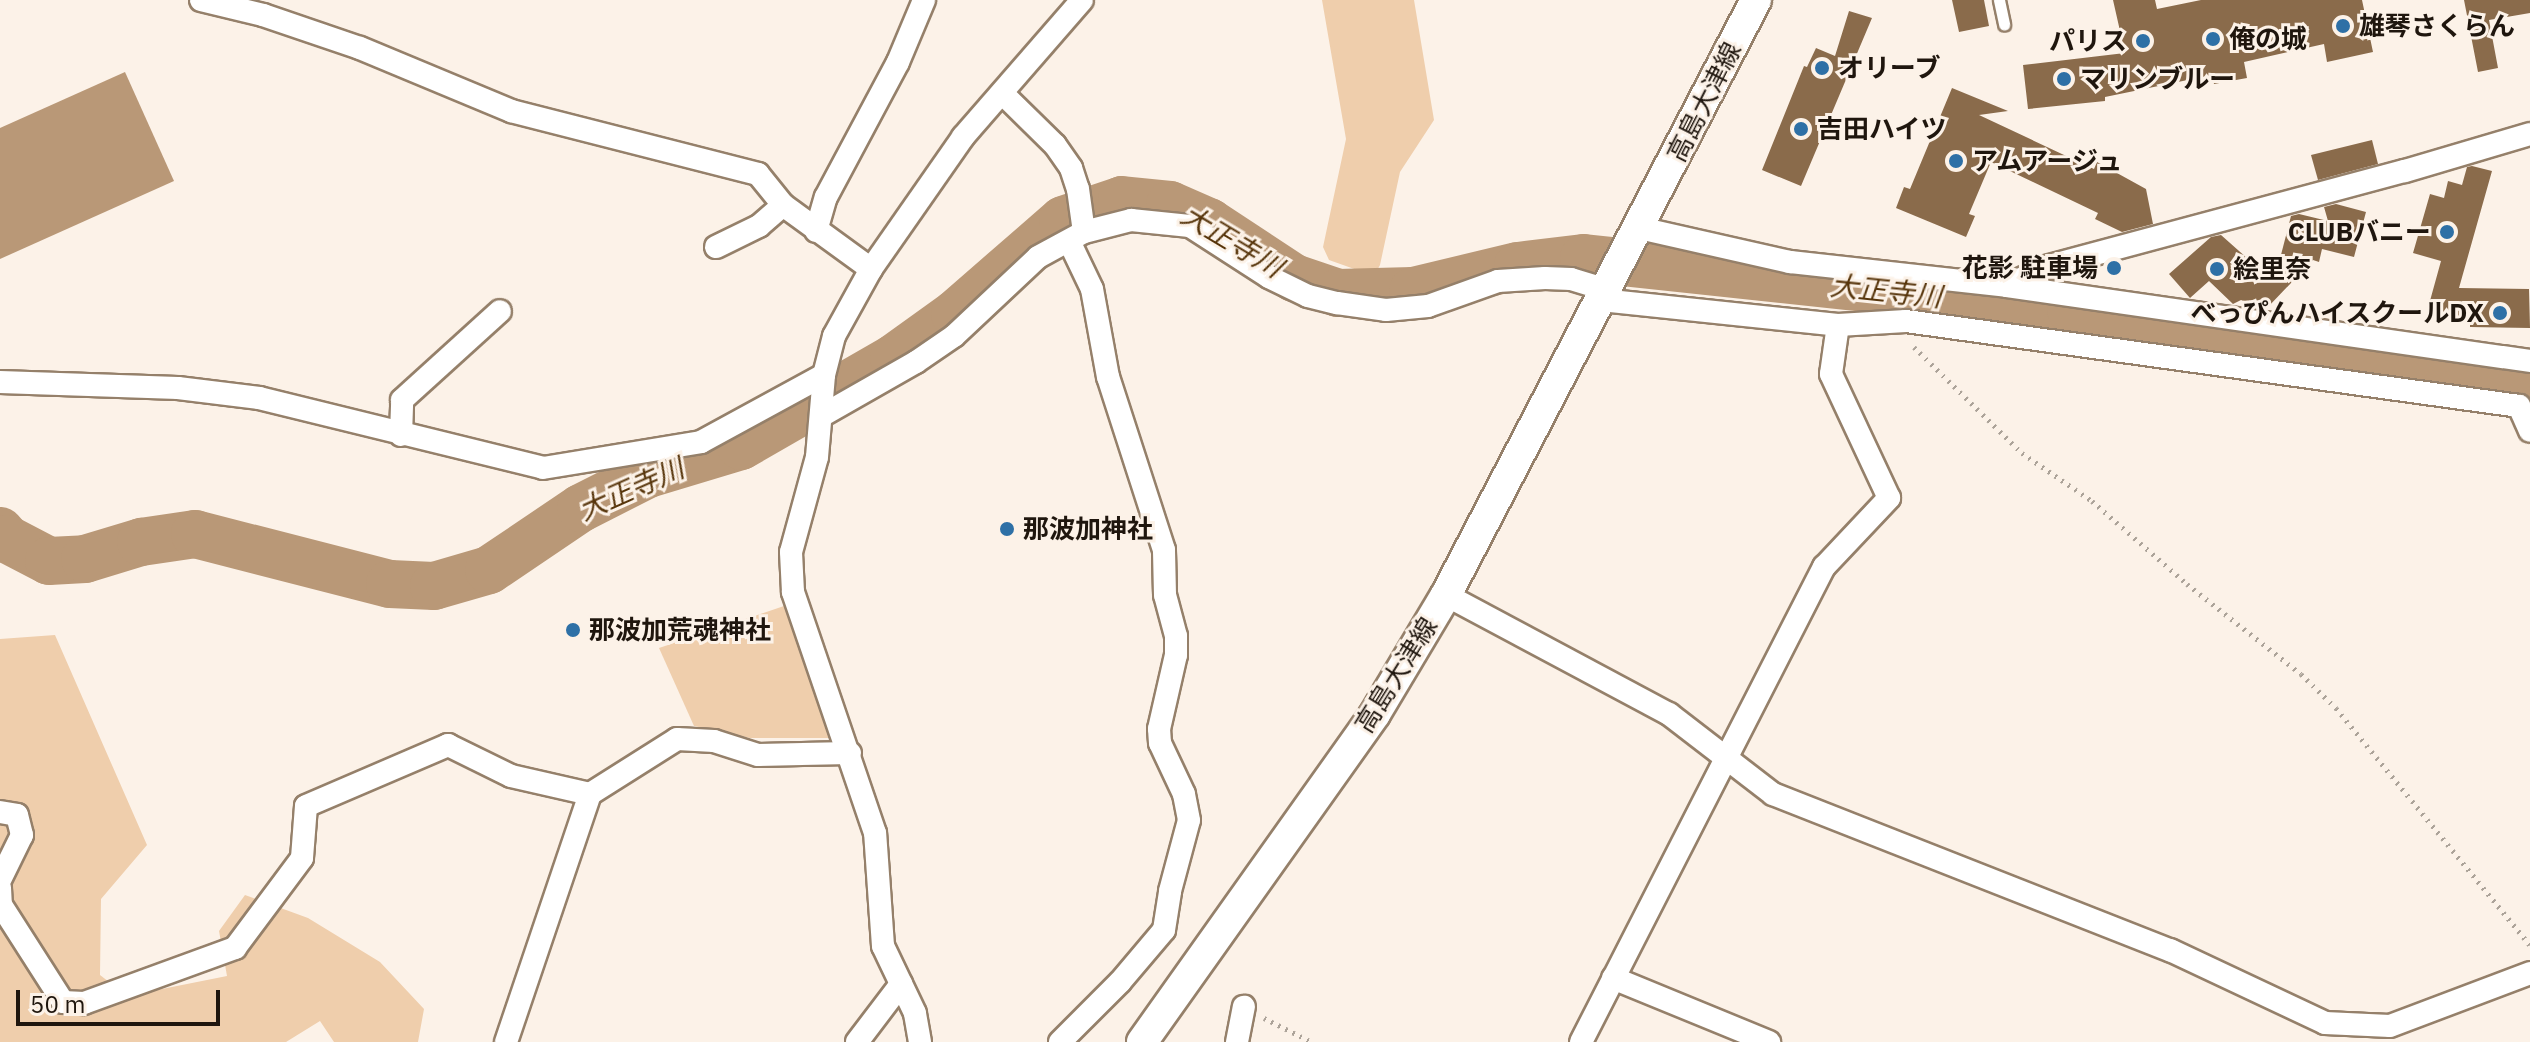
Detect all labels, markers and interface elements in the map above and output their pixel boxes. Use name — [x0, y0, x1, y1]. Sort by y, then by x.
place label: 雄琴さくらん — [2359, 10, 2515, 42]
marker: 雄琴さくらん — [2334, 17, 2352, 35]
place label: 俺の城 — [2229, 23, 2307, 55]
place label: パリス — [2049, 25, 2127, 57]
marker: 俺の城 — [2204, 30, 2222, 48]
marker: パリス — [2134, 32, 2152, 50]
street label: 高島大津線 — [1661, 37, 1747, 167]
place label: オリーブ — [1838, 52, 1942, 84]
marker: オリーブ — [1813, 59, 1831, 77]
place label: マリンブルー — [2080, 63, 2236, 95]
marker: マリンブルー — [2055, 70, 2073, 88]
place label: 吉田ハイツ — [1817, 113, 1947, 145]
marker: 吉田ハイツ — [1792, 120, 1810, 138]
place label: アムアージュ — [1972, 145, 2126, 177]
marker: アムアージュ — [1947, 152, 1965, 170]
water label: 大正寺川 — [1175, 198, 1289, 284]
place label: CLUBバニー — [2288, 216, 2431, 248]
marker: CLUBバニー — [2438, 223, 2456, 241]
place label: 花影 駐車場 — [1962, 252, 2098, 284]
place label: 絵里奈 — [2233, 253, 2311, 285]
marker: 花影 駐車場 — [2105, 259, 2123, 277]
marker: 絵里奈 — [2208, 260, 2226, 278]
water label: 大正寺川 — [1829, 268, 1943, 314]
place label: べっぴんハイスクールDX — [2189, 297, 2484, 329]
marker: べっぴんハイスクールDX — [2491, 304, 2509, 322]
water label: 大正寺川 — [573, 451, 689, 527]
place label: 那波加神社 — [1023, 513, 1153, 545]
marker: 那波加神社 — [998, 520, 1016, 538]
street label: 高島大津線 — [1348, 612, 1444, 738]
place label: 那波加荒魂神社 — [589, 614, 771, 646]
marker: 那波加荒魂神社 — [564, 621, 582, 639]
scale bar — [20, 974, 224, 1024]
text: 50 m — [30, 988, 85, 1020]

